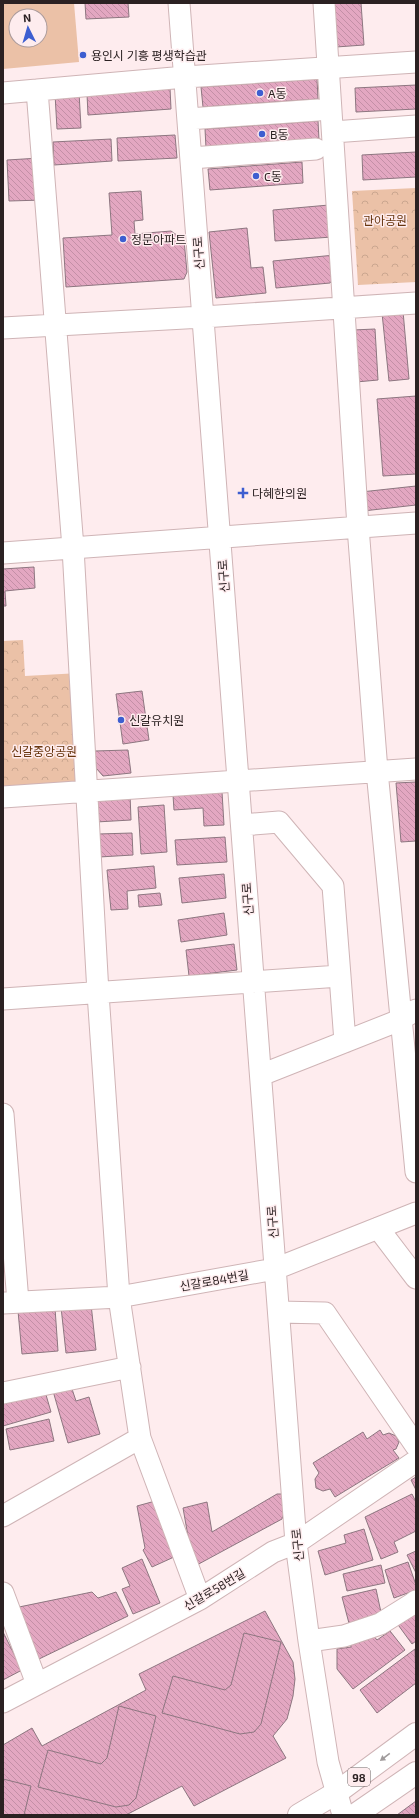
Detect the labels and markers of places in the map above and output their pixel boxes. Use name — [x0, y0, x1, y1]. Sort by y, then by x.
place label: 용인시 기흥 평생학습관 — [91, 48, 207, 62]
marker: 용인시 기흥 평생학습관 — [78, 50, 88, 60]
place label: A동 — [268, 86, 287, 100]
marker: A동 — [255, 88, 265, 98]
place label: B동 — [270, 127, 288, 141]
marker: B동 — [257, 129, 267, 139]
place label: C동 — [264, 169, 282, 183]
marker: C동 — [251, 171, 261, 181]
place label: 정문아파트 — [131, 232, 186, 246]
marker: 정문아파트 — [118, 234, 128, 244]
place label: 다혜한의원 — [252, 486, 307, 500]
marker: 다혜한의원 — [237, 487, 249, 499]
place label: 신갈유치원 — [129, 713, 184, 727]
marker: 신갈유치원 — [116, 715, 126, 725]

